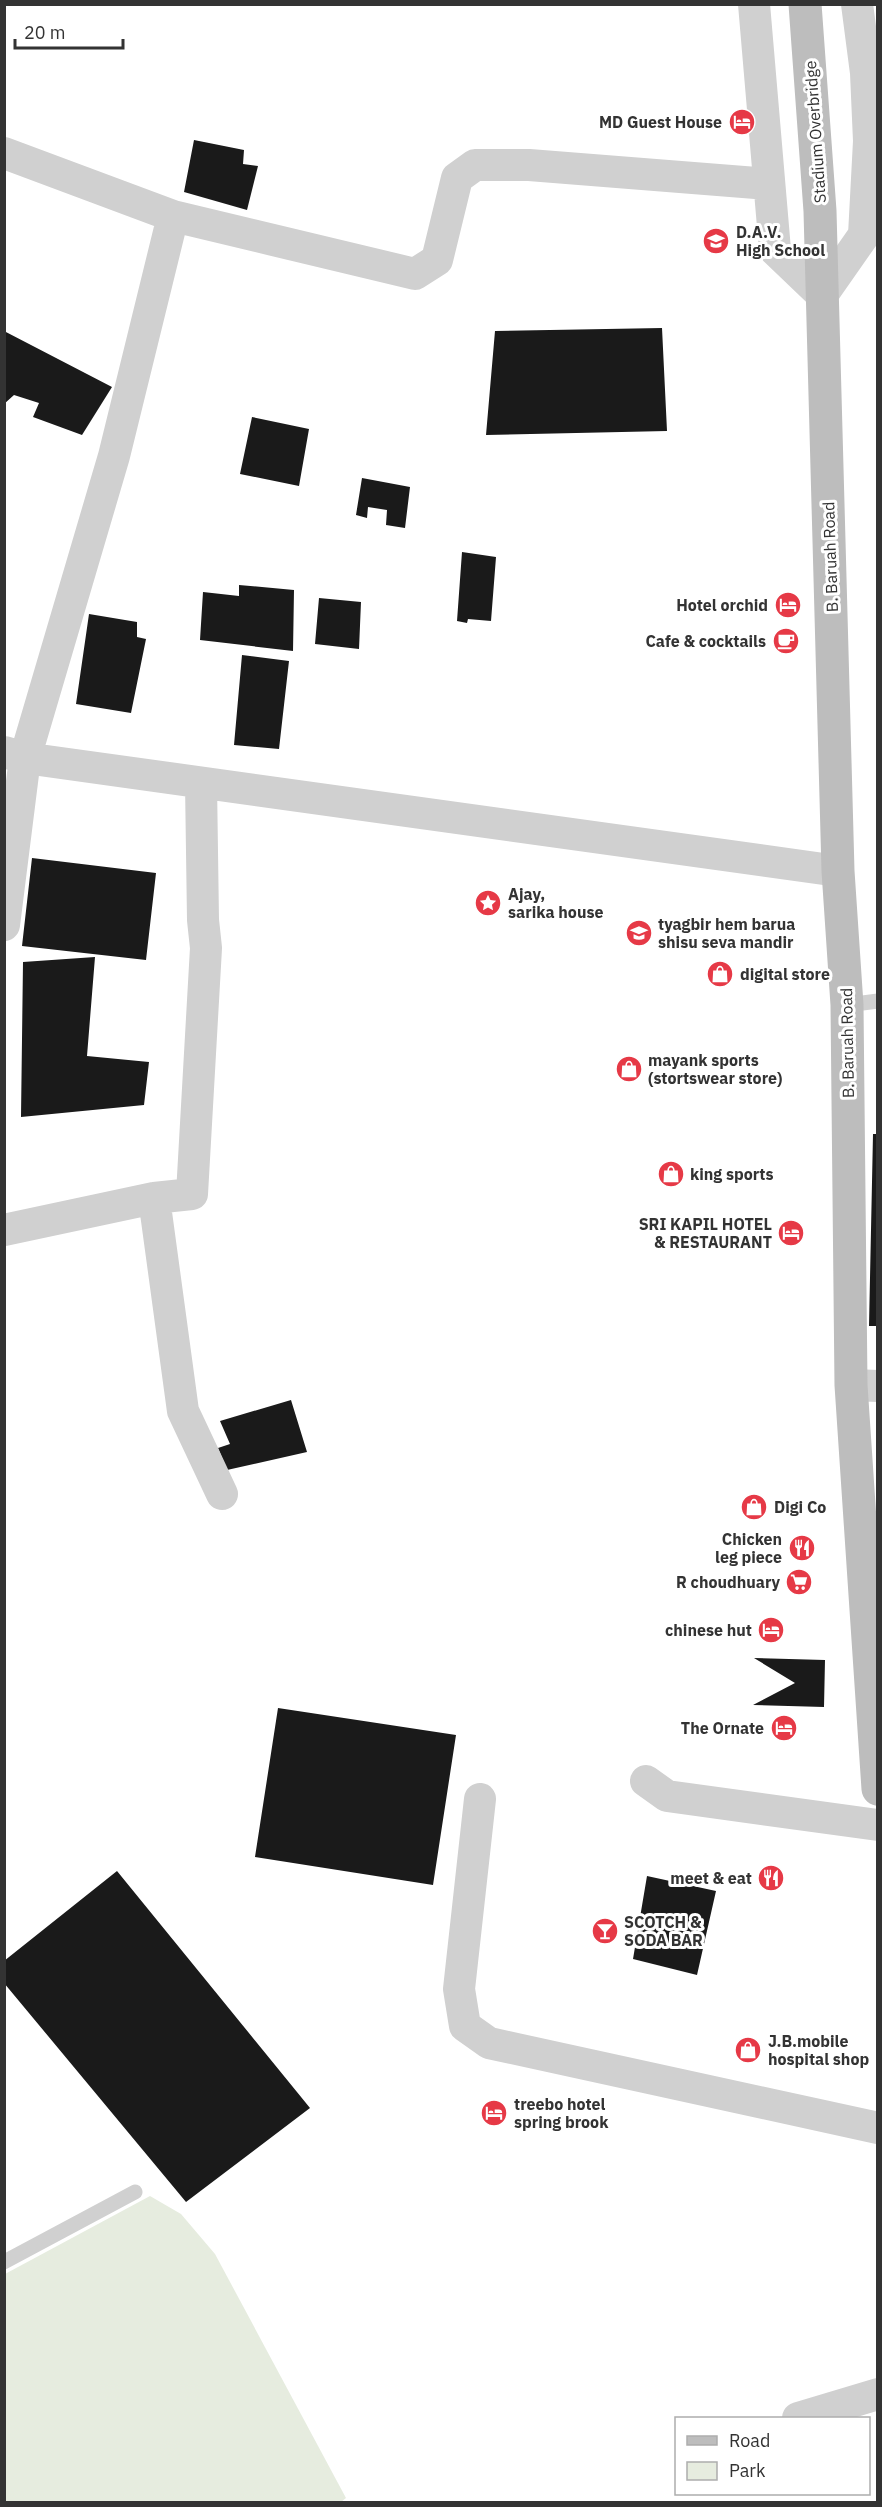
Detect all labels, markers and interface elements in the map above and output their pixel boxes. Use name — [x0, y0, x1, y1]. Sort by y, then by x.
scale bar — [15, 12, 123, 50]
text: 20 m — [24, 21, 66, 44]
street label: Stadium Overbridge — [800, 60, 830, 204]
hotel icon: MD Guest House — [727, 107, 757, 137]
place label: MD Guest House — [599, 112, 722, 132]
place label: D.A.V. High School — [736, 222, 825, 260]
school or university icon: D.A.V. High School — [701, 226, 731, 256]
street label: B. Baruah Road — [818, 501, 842, 613]
hotel icon: Hotel orchid — [773, 590, 803, 620]
place label: Hotel orchid — [676, 595, 768, 615]
cafe icon: Cafe & cocktails — [771, 626, 801, 656]
place label: Cafe & cocktails — [645, 631, 766, 651]
place label: Ajay, sarika house — [508, 884, 603, 922]
place icon: Ajay, sarika house — [473, 888, 503, 918]
place label: tyagbir hem barua shisu seva mandir — [658, 914, 795, 952]
school or university icon: tyagbir hem barua shisu seva mandir — [624, 918, 654, 948]
shop icon: digital store — [705, 959, 735, 989]
place label: digital store — [740, 964, 830, 984]
street label: B. Baruah Road — [836, 988, 858, 1098]
place label: mayank sports (stortswear store) — [648, 1050, 782, 1088]
shop icon: mayank sports (stortswear store) — [614, 1054, 644, 1084]
shop icon: king sports — [656, 1159, 686, 1189]
place label: king sports — [690, 1164, 774, 1184]
place label: SRI KAPIL HOTEL & RESTAURANT — [639, 1214, 772, 1252]
hotel icon: SRI KAPIL HOTEL & RESTAURANT — [776, 1218, 806, 1248]
shop icon: Digi Co — [739, 1492, 769, 1522]
place label: Digi Co — [774, 1497, 826, 1517]
place label: Chicken leg piece — [715, 1529, 782, 1567]
restaurant icon: Chicken leg piece — [787, 1533, 817, 1563]
supermarket icon: R choudhuary — [784, 1567, 814, 1597]
place label: R choudhuary — [676, 1572, 780, 1592]
hotel icon: chinese hut — [756, 1615, 786, 1645]
place label: chinese hut — [665, 1620, 752, 1640]
hotel icon: The Ornate — [769, 1713, 799, 1743]
place label: The Ornate — [681, 1718, 764, 1738]
restaurant icon: meet & eat — [756, 1863, 786, 1893]
place label: meet & eat — [670, 1868, 752, 1888]
place label: SCOTCH & SODA BAR — [624, 1912, 703, 1950]
bar icon: SCOTCH & SODA BAR — [590, 1916, 620, 1946]
place label: J.B.mobile hospital shop — [768, 2031, 869, 2069]
shop icon: J.B.mobile hospital shop — [733, 2035, 763, 2065]
place label: treebo hotel spring brook — [514, 2094, 609, 2132]
hotel icon: treebo hotel spring brook — [479, 2098, 509, 2128]
legend — [675, 2417, 870, 2495]
text: Road — [729, 2429, 770, 2452]
text: Park — [729, 2459, 766, 2482]

